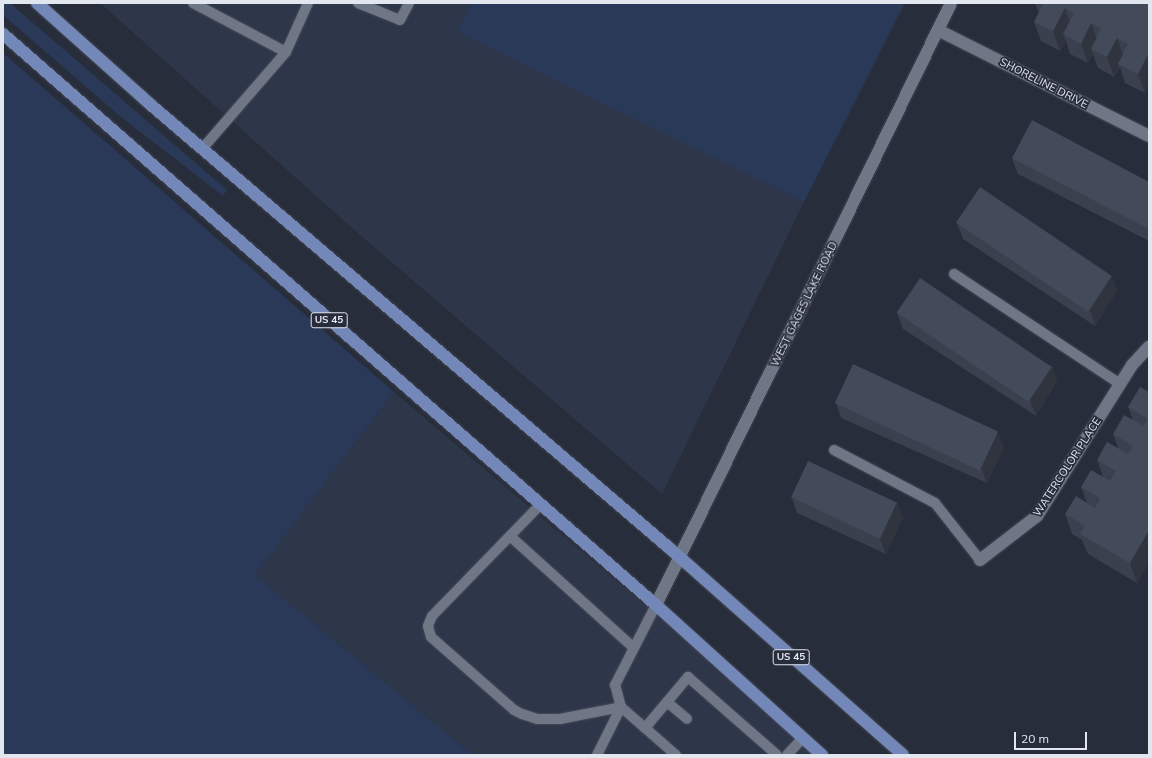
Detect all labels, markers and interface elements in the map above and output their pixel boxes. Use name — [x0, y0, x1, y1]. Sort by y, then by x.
street label: SHORELINE DRIVE — [998, 55, 1090, 111]
street label: WEST GAGES LAKE ROAD — [768, 239, 840, 369]
road number: US 45 — [310, 312, 348, 328]
street label: WATERCOLOR PLACE — [1030, 415, 1104, 519]
road number: US 45 — [772, 649, 810, 665]
scale bar — [1016, 724, 1089, 750]
text: 20 m — [1021, 731, 1049, 746]

